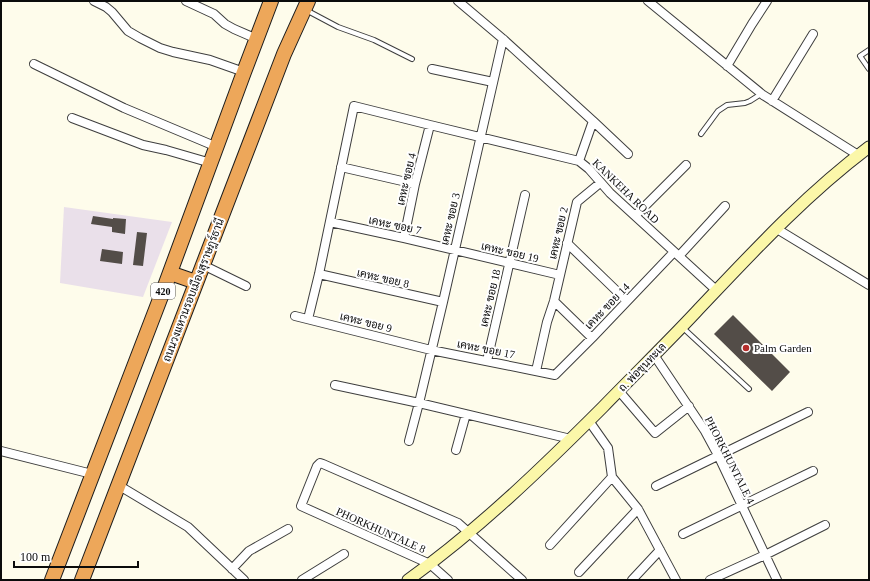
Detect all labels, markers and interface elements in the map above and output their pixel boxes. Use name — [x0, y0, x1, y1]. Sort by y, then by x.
street label: เคหะ ซอย 4 — [394, 151, 418, 206]
street label: KANKEHA ROAD — [590, 156, 662, 226]
street label: เคหะ ขอย 3 — [438, 191, 462, 246]
street label: เคหะ ขอย 2 — [546, 206, 570, 260]
street label: เคหะ ซอย 7 — [368, 214, 423, 237]
street label: ถนนวงแหวนรอบเมืองสุราษฎร์ธานี — [158, 216, 229, 364]
street label: เคหะ ขอย 19 — [480, 240, 540, 265]
street label: เคหะ ขอย 8 — [356, 266, 411, 290]
street label: เคหะ ขอย 18 — [478, 268, 503, 328]
street label: เคหะ ขอย 14 — [582, 280, 632, 331]
road number: 420 — [151, 283, 175, 299]
street label: เคหะ ขอย 9 — [339, 310, 394, 334]
street label: เคหะ ขอย 17 — [456, 338, 516, 361]
street label: ถ. พ่อขุนทะเล — [615, 340, 670, 396]
place label: Palm Garden — [754, 342, 812, 354]
marker: Palm Garden — [741, 343, 751, 353]
street label: PHORKHUNTALE 4 — [703, 414, 757, 506]
street label: PHORKHUNTALE 8 — [334, 505, 428, 555]
scale bar — [14, 543, 138, 569]
text: 100 m — [20, 550, 51, 564]

